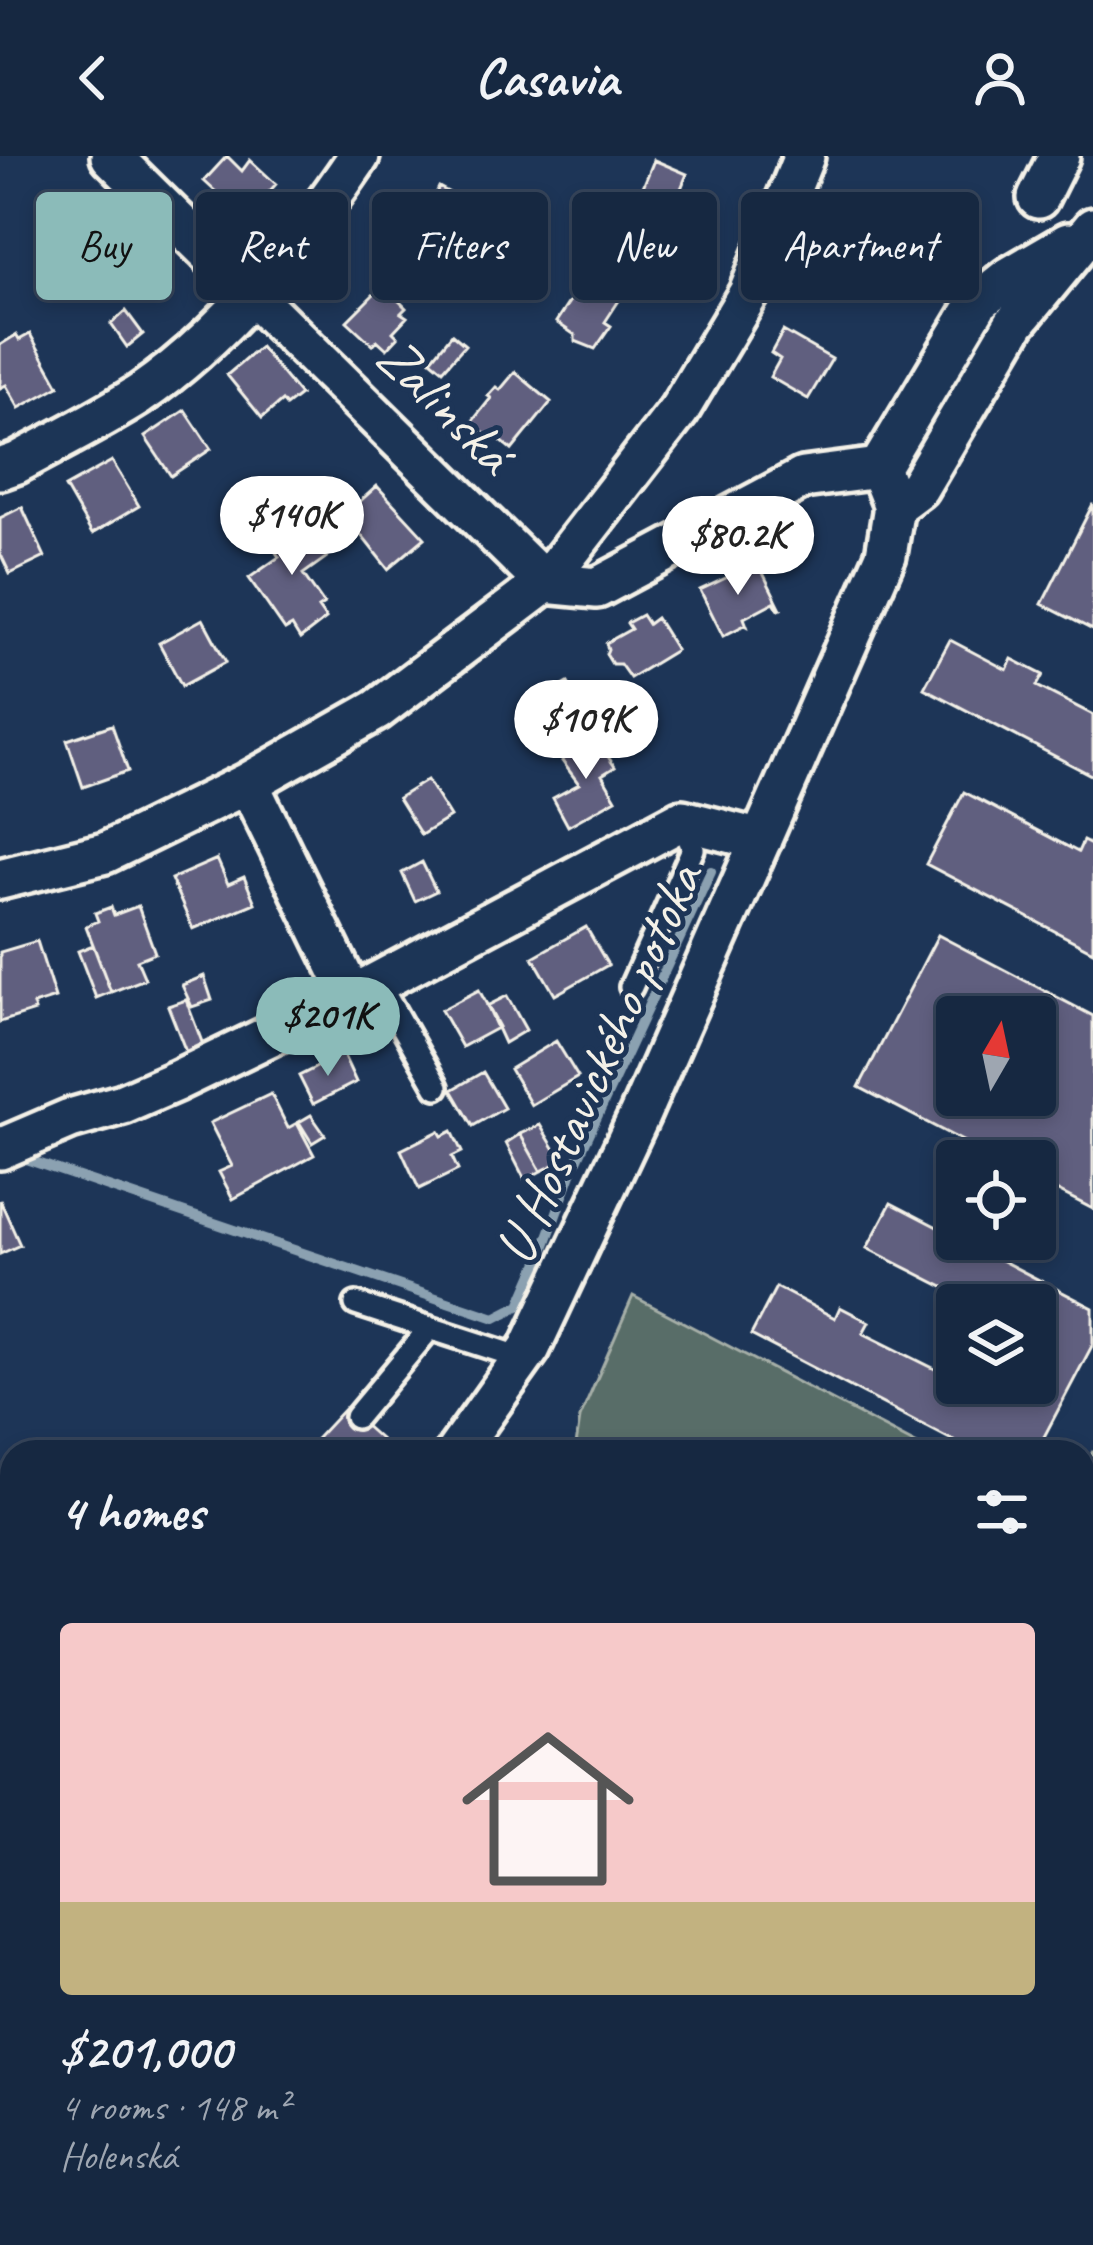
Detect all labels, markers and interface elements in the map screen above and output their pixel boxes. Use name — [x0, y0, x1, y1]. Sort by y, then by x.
text: Casavia — [475, 44, 618, 112]
icon: back — [60, 45, 126, 111]
icon: person — [967, 45, 1033, 111]
chip: Buy — [36, 192, 172, 300]
chip: Rent — [196, 192, 348, 300]
chip: Filters — [372, 192, 548, 300]
chip: New — [572, 192, 717, 300]
chip: Apartment — [741, 192, 979, 300]
street label: Zalinská — [362, 321, 533, 492]
pin: $140K — [208, 476, 376, 578]
text: $140K — [247, 490, 337, 539]
pin: $80.2K — [640, 496, 836, 598]
text: $80.2K — [689, 510, 787, 559]
pin: $109K — [502, 680, 670, 782]
text: $109K — [541, 694, 631, 743]
street label: U Hostavického potoka — [477, 848, 720, 1275]
pin: $201K — [244, 977, 412, 1079]
text: $201K — [283, 991, 373, 1040]
north arrow — [936, 996, 1056, 1116]
map controls — [936, 996, 1056, 1404]
button: locate — [936, 1140, 1056, 1260]
button: layers — [936, 1284, 1056, 1404]
icon: filters — [969, 1479, 1035, 1545]
text: 4 homes — [60, 1480, 204, 1544]
icon: home — [440, 1701, 656, 1917]
text: $201,000 — [60, 2019, 231, 2083]
text: 4 rooms · 148 m² — [60, 2083, 288, 2132]
text: Holenská — [60, 2132, 177, 2181]

